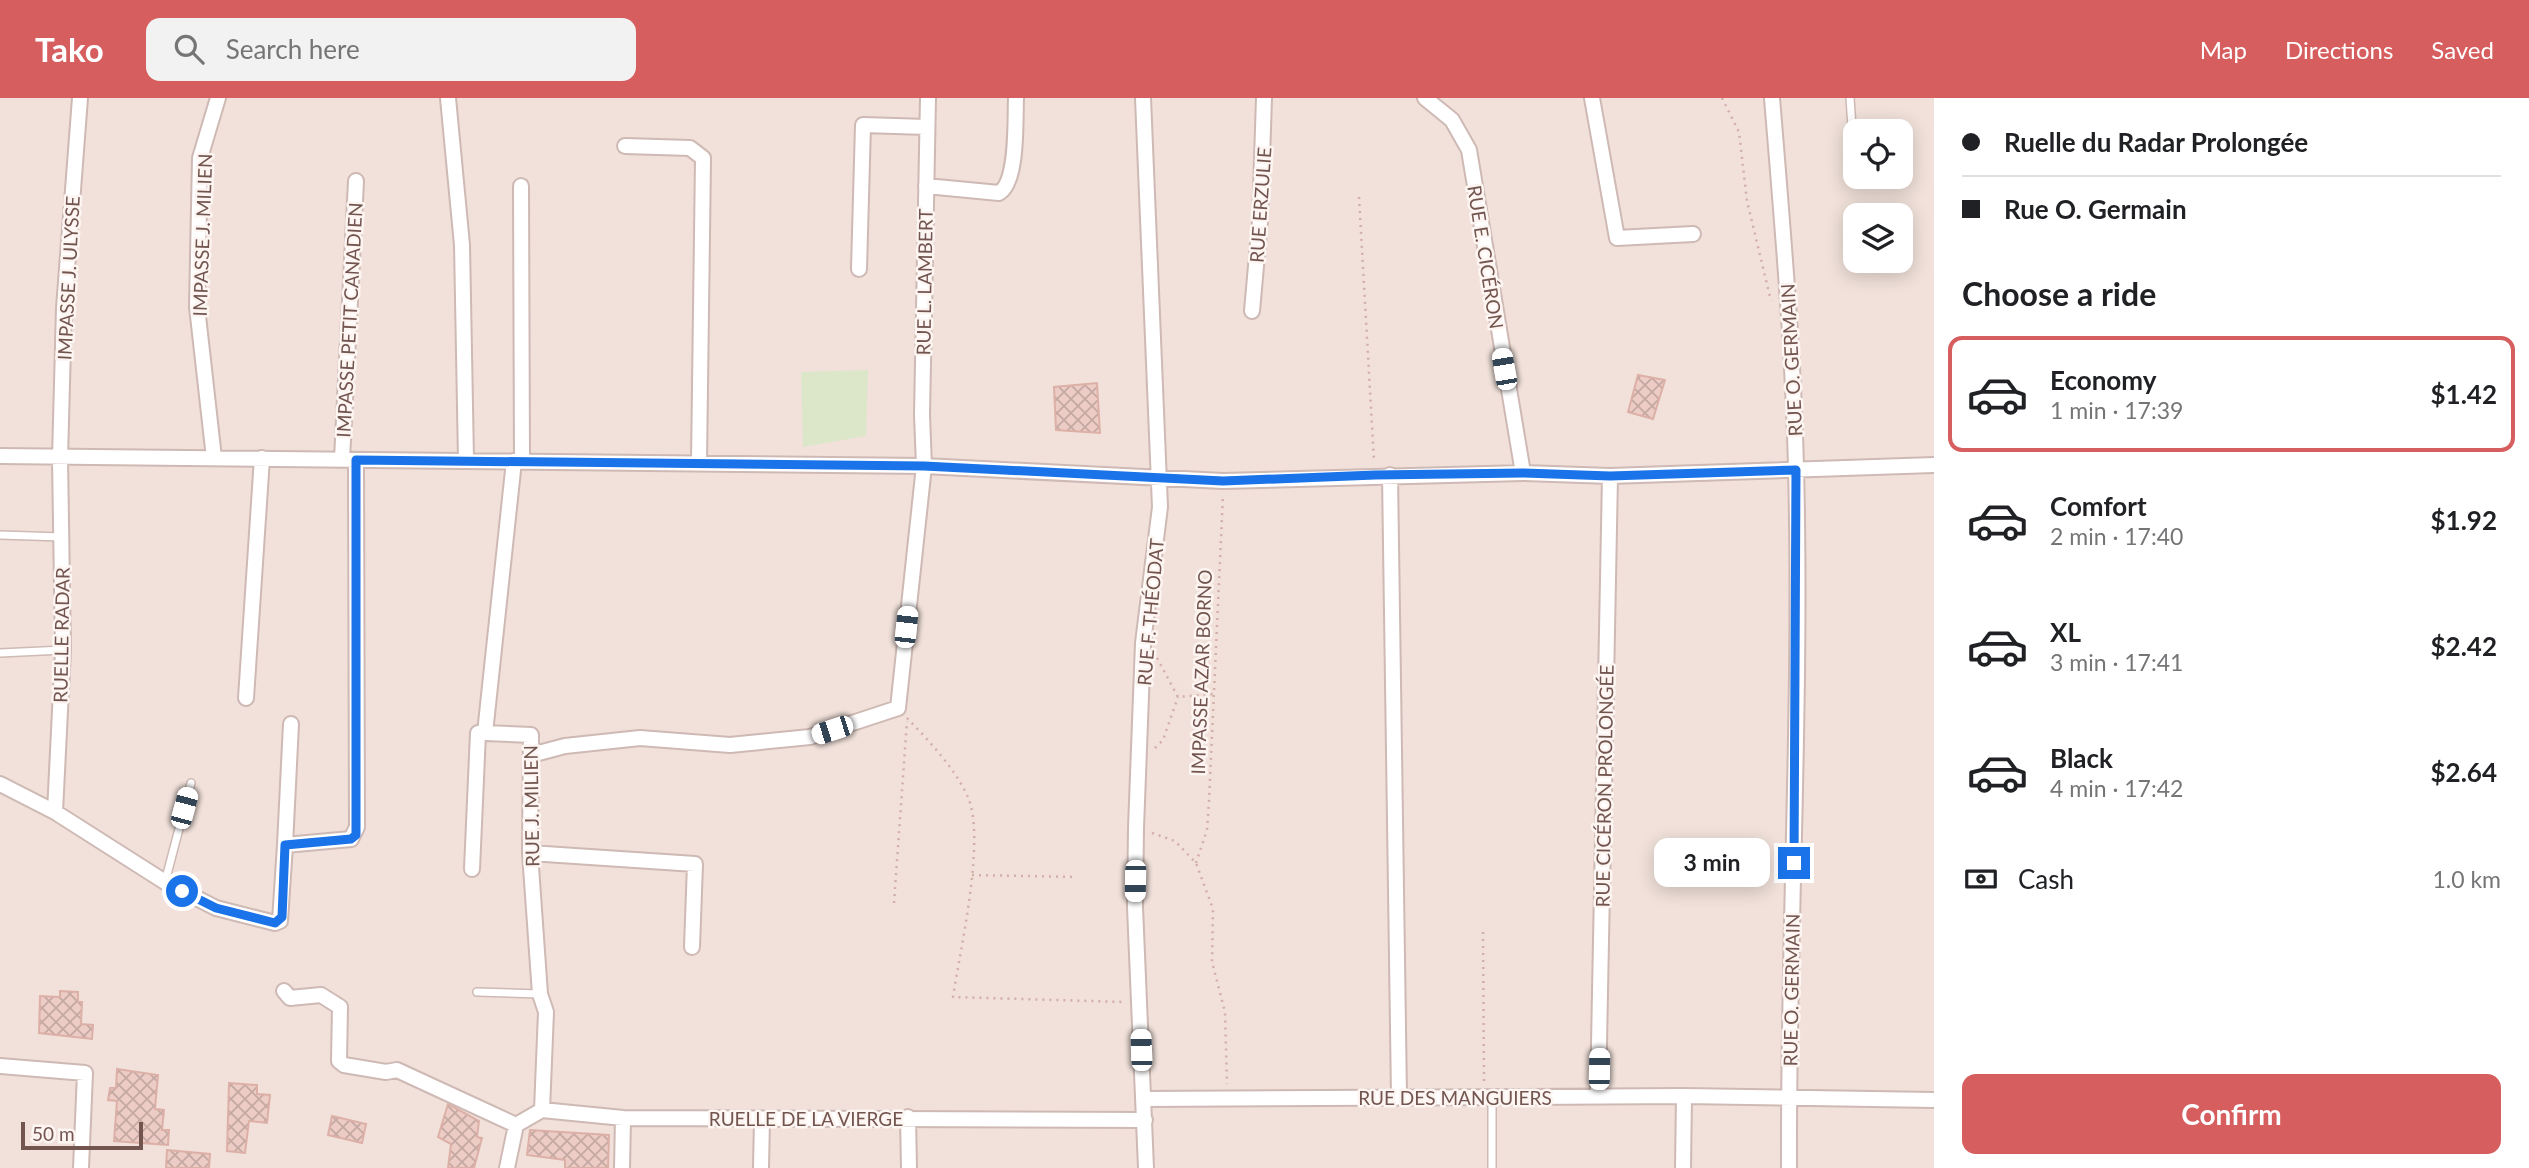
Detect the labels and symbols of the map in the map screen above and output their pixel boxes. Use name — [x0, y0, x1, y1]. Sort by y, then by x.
street label: RUE ERZULIE — [1244, 146, 1276, 264]
street label: IMPASSE J. MILIEN — [188, 153, 216, 317]
street label: RUE E. CICÉRON — [1463, 184, 1509, 330]
street label: IMPASSE J. ULYSSE — [52, 195, 84, 361]
street label: IMPASSE PETIT CANADIEN — [331, 202, 367, 438]
street label: RUE L. LAMBERT — [911, 208, 937, 356]
street label: RUE O. GERMAIN — [1776, 283, 1806, 437]
car — [1491, 346, 1518, 392]
street label: RUE F. THÉODAT — [1132, 537, 1168, 687]
street label: RUELLE RADAR — [48, 567, 74, 703]
street label: IMPASSE AZAR BORNO — [1186, 569, 1216, 775]
car — [894, 605, 919, 649]
street label: RUE CICÉRON PROLONGÉE — [1590, 664, 1618, 908]
car — [809, 714, 856, 746]
street label: RUE J. MILIEN — [518, 745, 544, 867]
car — [169, 785, 200, 831]
callout: 3 min — [1654, 838, 1770, 888]
route end — [1778, 847, 1810, 879]
car — [1125, 860, 1146, 902]
route start — [166, 875, 198, 907]
street label: RUE O. GERMAIN — [1778, 913, 1804, 1067]
car — [1130, 1029, 1153, 1071]
car — [1589, 1048, 1610, 1090]
street label: RUE DES MANGUIERS — [1358, 1086, 1552, 1109]
street label: RUELLE DE LA VIERGE — [709, 1107, 903, 1130]
scale bar — [21, 1119, 144, 1151]

